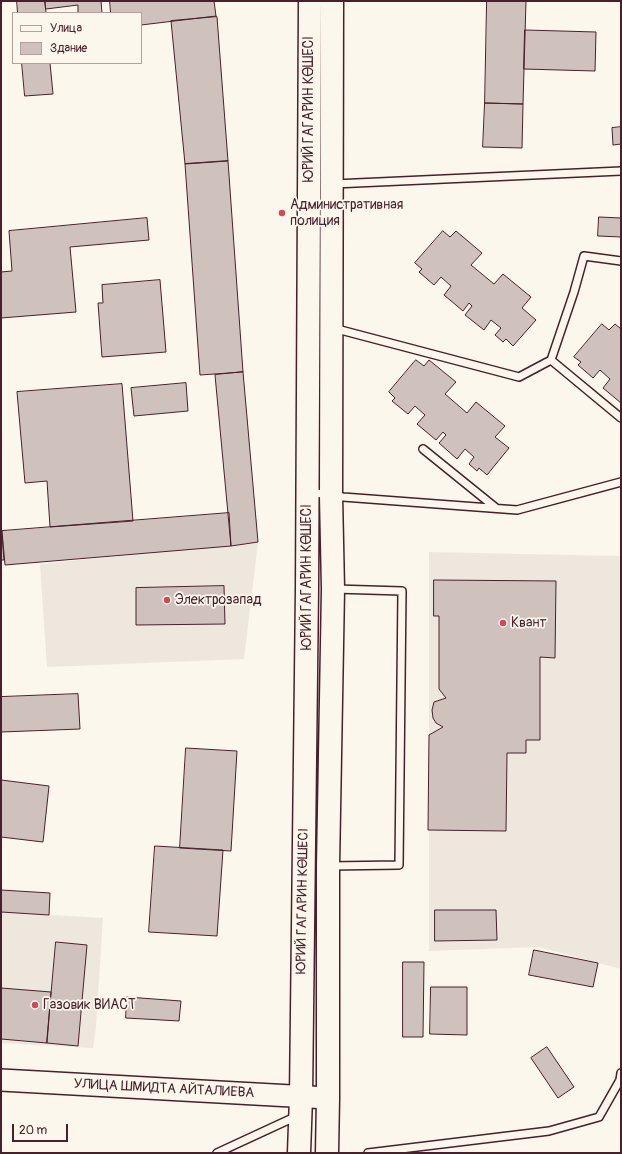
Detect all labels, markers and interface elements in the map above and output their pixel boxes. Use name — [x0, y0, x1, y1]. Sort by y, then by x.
legend — [12, 12, 142, 64]
text: Улица — [50, 21, 82, 36]
street label: ЮРИЙ ГАГАРИН КӨШЕСІ — [301, 36, 317, 182]
text: Здание — [50, 41, 87, 56]
place label: Административная полиция — [290, 197, 403, 230]
marker: Административная полиция — [277, 208, 287, 218]
street label: ЮРИЙ ГАГАРИН КӨШЕСІ — [299, 504, 315, 650]
place label: Электрозапад — [175, 592, 261, 608]
marker: Электрозапад — [162, 595, 172, 605]
place label: Квант — [511, 615, 546, 631]
marker: Квант — [498, 618, 508, 628]
street label: ЮРИЙ ГАГАРИН КӨШЕСІ — [293, 828, 313, 974]
place label: Газовик ВИАСТ — [43, 997, 136, 1013]
marker: Газовик ВИАСТ — [30, 1000, 40, 1010]
street label: УЛИЦА ШМИДТА АЙТАЛИЕВА — [73, 1076, 255, 1102]
scale bar — [14, 1116, 70, 1142]
text: 20 m — [19, 1123, 47, 1138]

